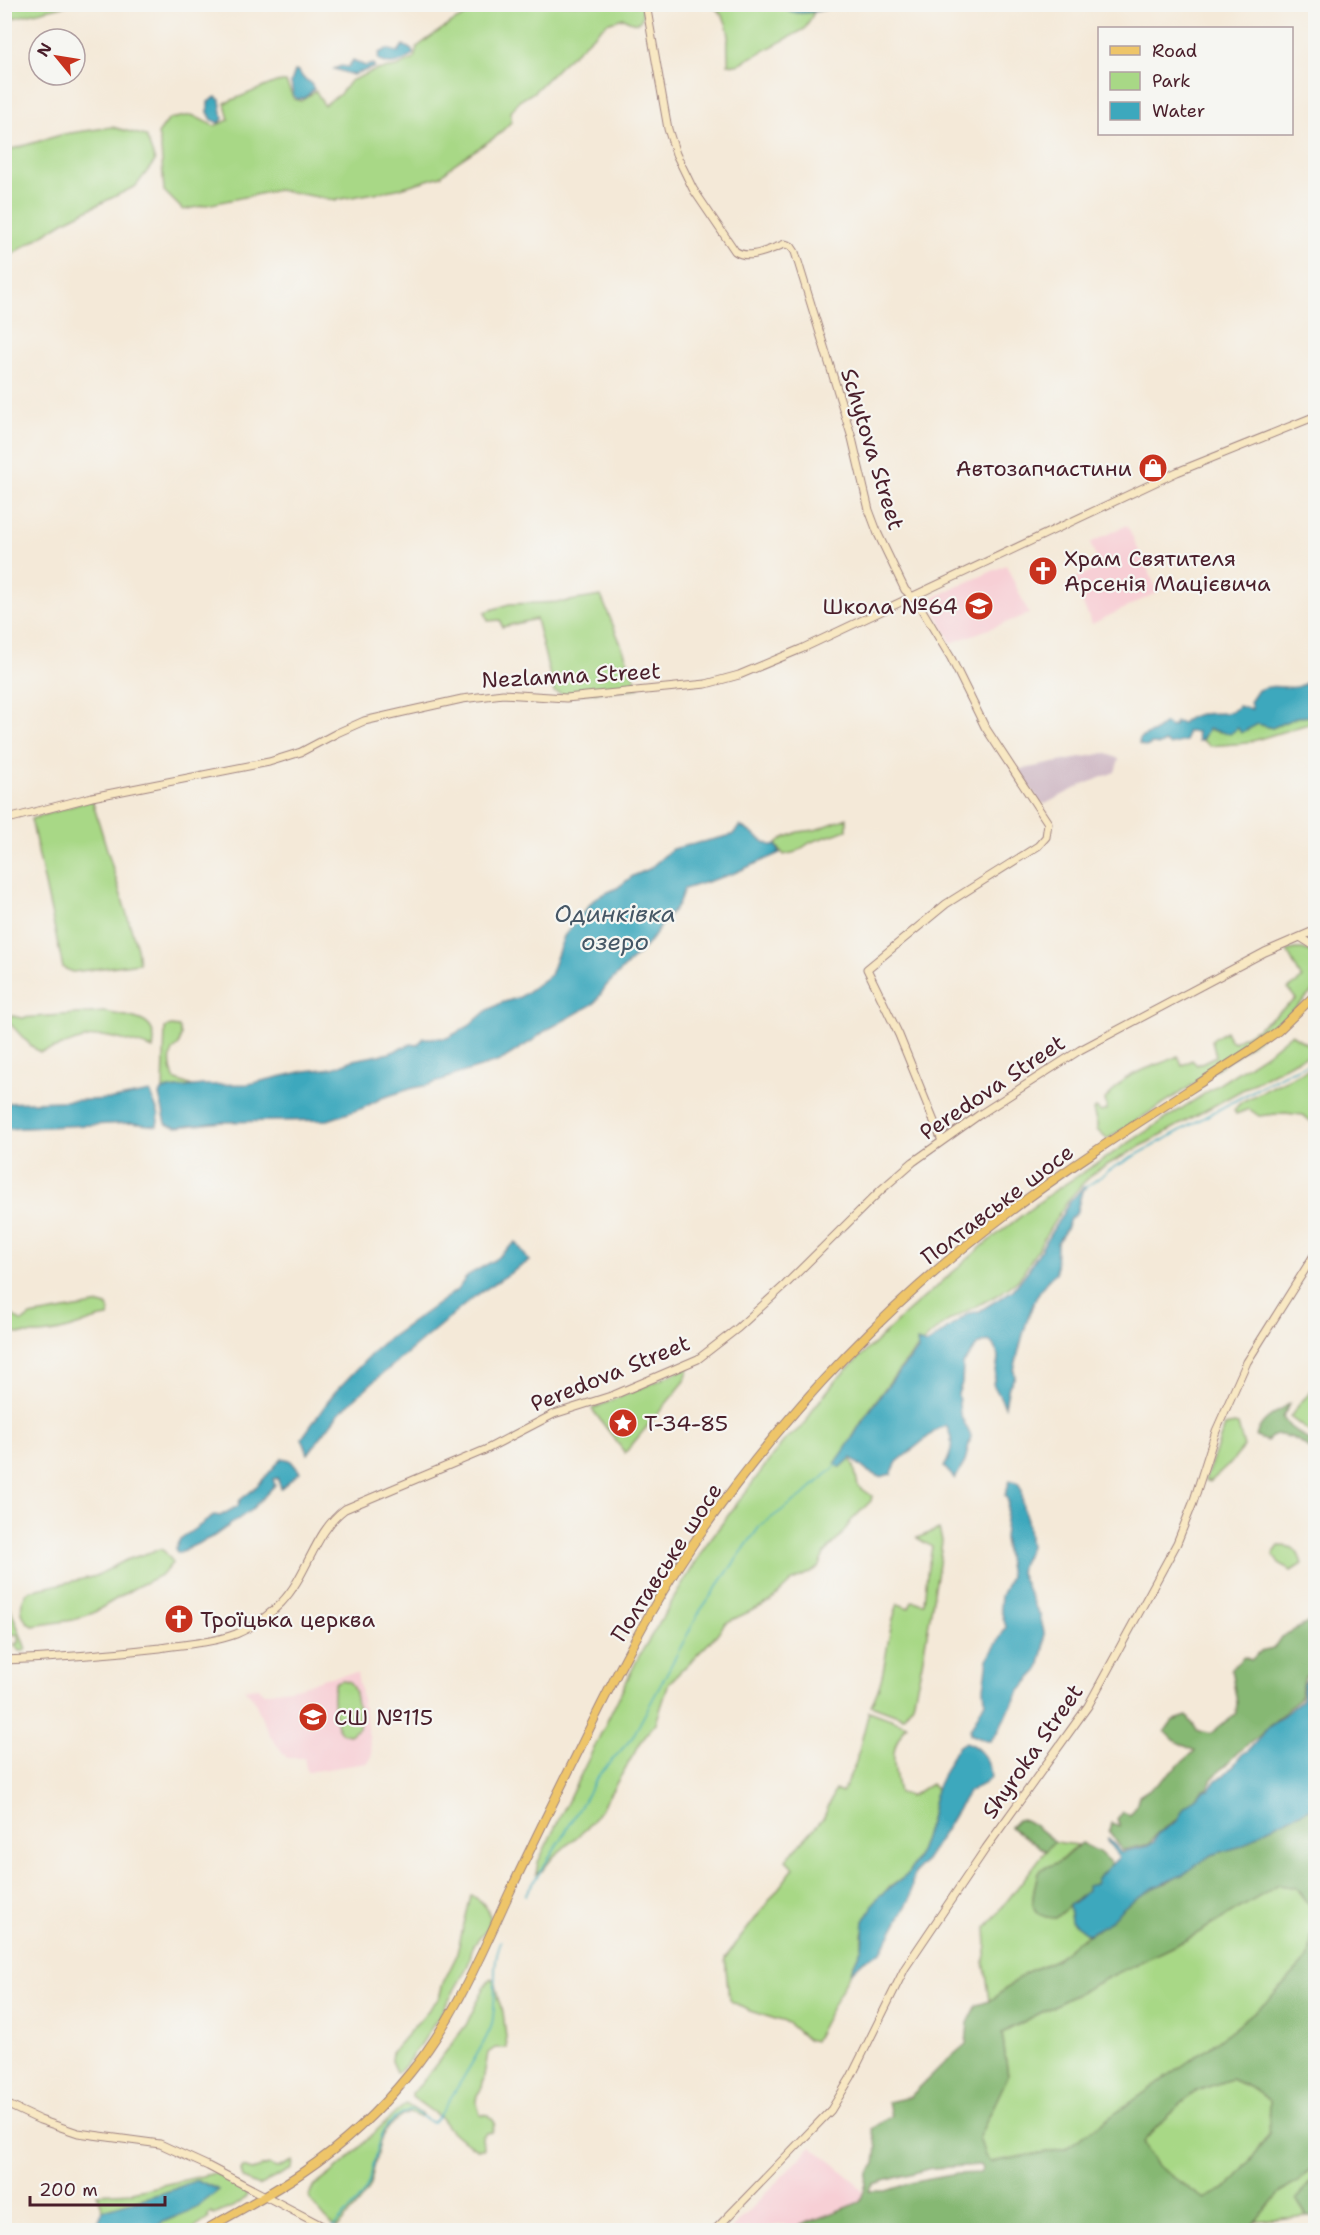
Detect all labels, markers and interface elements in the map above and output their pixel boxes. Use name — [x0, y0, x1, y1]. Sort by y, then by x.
north arrow — [27, 27, 87, 87]
legend — [1098, 27, 1293, 135]
text: N — [32, 39, 57, 60]
text: Road — [1152, 39, 1197, 63]
text: Park — [1152, 69, 1191, 93]
text: Water — [1152, 99, 1205, 123]
street label: Schytova Street — [834, 365, 911, 533]
shop icon: Автозапчастини — [1137, 452, 1169, 484]
place label: Автозапчастини — [955, 454, 1132, 483]
place label: Храм Святителя Арсенія Мацієвича — [1064, 544, 1271, 598]
church icon: Храм Святителя Арсенія Мацієвича — [1027, 555, 1059, 587]
school or university icon: Школа №64 — [963, 590, 995, 622]
place label: Школа №64 — [823, 592, 958, 621]
street label: Nezlamna Street — [481, 656, 662, 695]
water label: Одинківка озеро — [554, 898, 676, 958]
street label: Peredova Street — [914, 1028, 1071, 1147]
street label: Полтавське шосе — [915, 1138, 1079, 1271]
street label: Peredova Street — [526, 1328, 694, 1419]
place icon: Т-34-85 — [607, 1407, 639, 1439]
place label: Т-34-85 — [644, 1409, 728, 1438]
street label: Полтавське шосе — [604, 1477, 729, 1647]
church icon: Троїцька церква — [163, 1603, 195, 1635]
place label: Троїцька церква — [200, 1605, 375, 1634]
street label: Shyroka Street — [975, 1678, 1090, 1824]
school or university icon: СШ №115 — [297, 1701, 329, 1733]
place label: СШ №115 — [334, 1703, 433, 1732]
scale bar — [30, 2169, 165, 2207]
text: 200 m — [39, 2178, 98, 2202]

